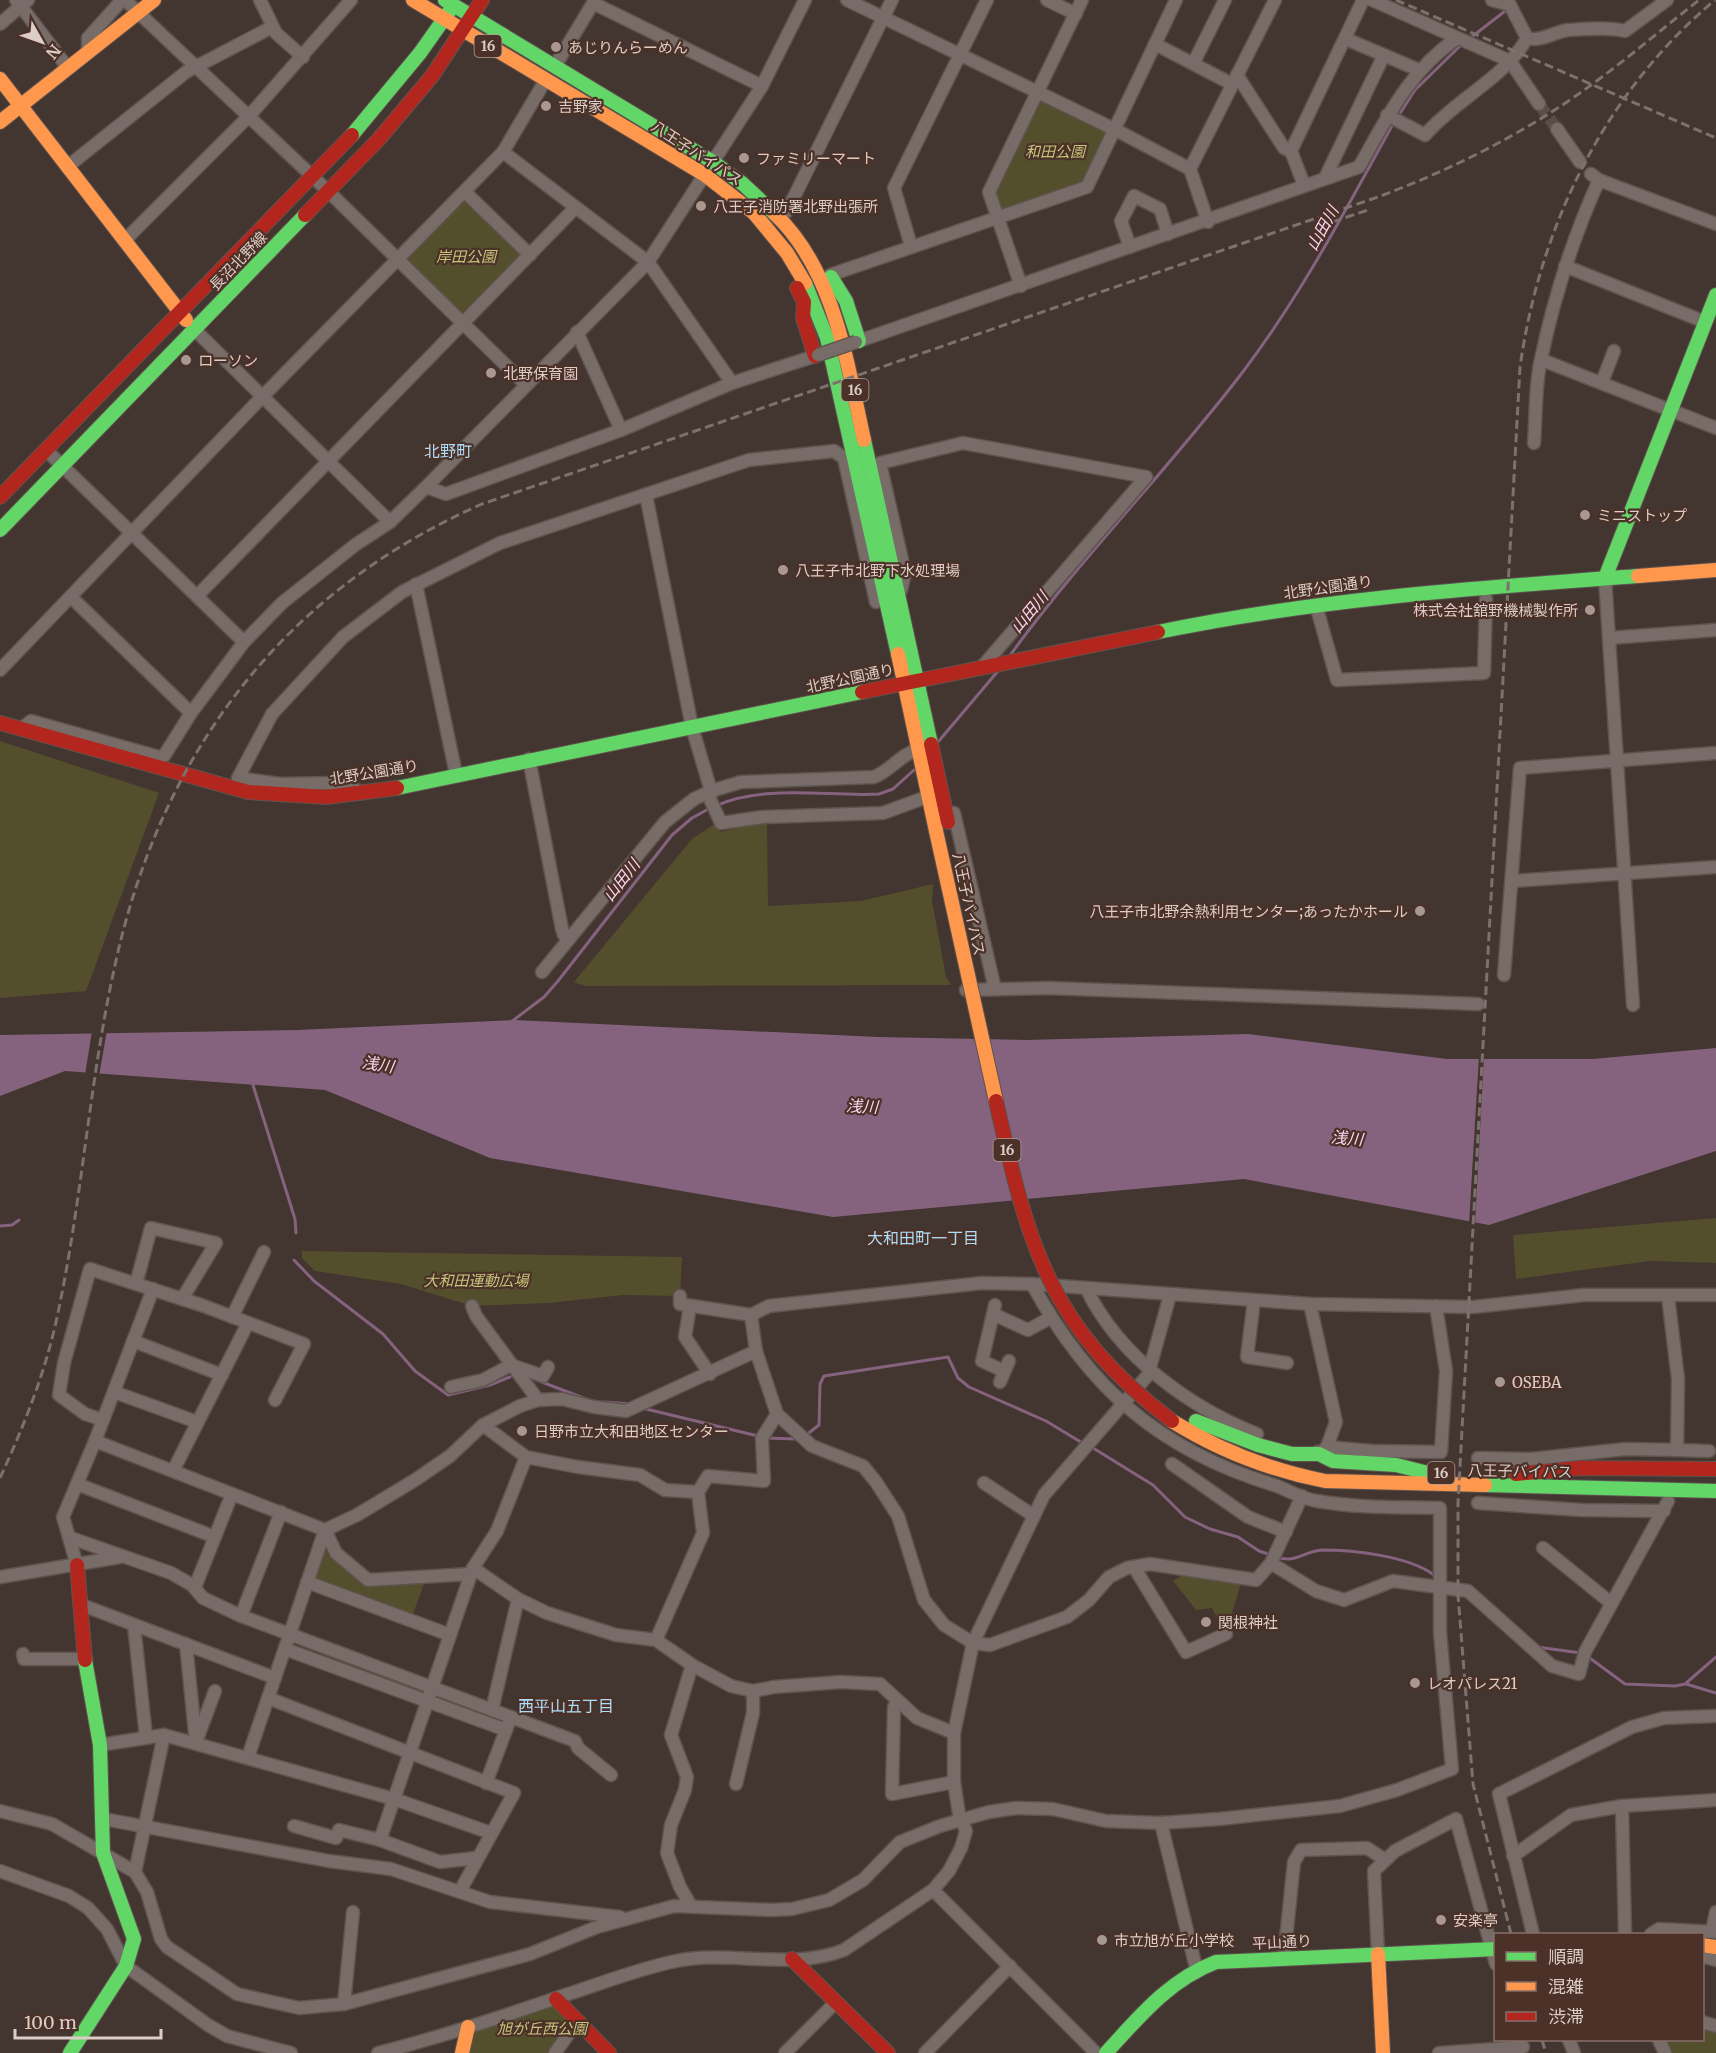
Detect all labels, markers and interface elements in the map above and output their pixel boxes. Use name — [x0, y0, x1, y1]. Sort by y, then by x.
north arrow — [12, 12, 72, 72]
road number: 16 — [474, 35, 502, 57]
place label: あじりんらーめん — [568, 38, 688, 57]
text: N — [42, 40, 65, 63]
marker: あじりんらーめん — [549, 40, 563, 54]
place label: 吉野家 — [558, 97, 603, 116]
marker: 吉野家 — [539, 99, 553, 113]
street label: 八王子バイパス — [648, 117, 746, 189]
park label: 和田公園 — [1025, 142, 1087, 161]
place label: ファミリーマート — [756, 149, 876, 168]
marker: ファミリーマート — [737, 151, 751, 165]
place label: 八王子消防署北野出張所 — [713, 197, 878, 216]
marker: 八王子消防署北野出張所 — [694, 199, 708, 213]
water label: 山田川 — [1302, 200, 1343, 254]
street label: 長沼北野線 — [205, 227, 271, 295]
park label: 岸田公園 — [436, 247, 498, 266]
place label: ローソン — [198, 351, 258, 370]
marker: ローソン — [179, 353, 193, 367]
place label: 北野保育園 — [503, 364, 578, 383]
marker: 北野保育園 — [484, 366, 498, 380]
road number: 16 — [842, 379, 868, 401]
district label: 北野町 — [424, 441, 472, 461]
place label: ミニストップ — [1597, 506, 1687, 525]
marker: ミニストップ — [1578, 508, 1592, 522]
place label: 八王子市北野下水処理場 — [795, 561, 960, 580]
marker: 八王子市北野下水処理場 — [776, 563, 790, 577]
street label: 北野公園通り — [1282, 571, 1374, 603]
water label: 山田川 — [1006, 586, 1053, 637]
place label: 株式会社舘野機械製作所 — [1413, 601, 1578, 620]
marker: 株式会社舘野機械製作所 — [1583, 603, 1597, 617]
street label: 北野公園通り — [804, 659, 896, 697]
street label: 北野公園通り — [328, 756, 420, 788]
street label: 八王子バイパス — [949, 851, 989, 957]
water label: 山田川 — [598, 853, 645, 905]
place label: 八王子市北野余熱利用センター;あったかホール — [1089, 902, 1408, 921]
marker: 八王子市北野余熱利用センター;あったかホール — [1413, 904, 1427, 918]
water label: 浅川 — [361, 1052, 397, 1077]
water label: 浅川 — [845, 1095, 880, 1117]
water label: 浅川 — [1330, 1127, 1366, 1150]
road number: 16 — [994, 1139, 1020, 1161]
district label: 大和田町一丁目 — [867, 1228, 979, 1248]
park label: 大和田運動広場 — [423, 1271, 530, 1290]
place label: OSEBA — [1512, 1373, 1562, 1392]
marker: OSEBA — [1493, 1375, 1507, 1389]
place label: 日野市立大和田地区センター — [534, 1422, 729, 1441]
marker: 日野市立大和田地区センター — [515, 1424, 529, 1438]
street label: 八王子バイパス — [1467, 1461, 1573, 1481]
road number: 16 — [1428, 1462, 1454, 1484]
place label: 関根神社 — [1218, 1613, 1278, 1632]
marker: 関根神社 — [1199, 1615, 1213, 1629]
place label: レオパレス21 — [1427, 1674, 1517, 1693]
marker: レオパレス21 — [1408, 1676, 1422, 1690]
district label: 西平山五丁目 — [518, 1696, 614, 1716]
place label: 安楽亭 — [1453, 1911, 1498, 1930]
marker: 安楽亭 — [1434, 1913, 1448, 1927]
place label: 市立旭が丘小学校 — [1114, 1931, 1234, 1950]
street label: 平山通り — [1252, 1931, 1312, 1953]
marker: 市立旭が丘小学校 — [1095, 1933, 1109, 1947]
legend — [1494, 1933, 1704, 2041]
text: 順調 — [1548, 1945, 1584, 1968]
text: 混雑 — [1548, 1975, 1584, 1998]
scale bar — [15, 2002, 160, 2040]
text: 渋滞 — [1548, 2005, 1584, 2028]
text: 100 m — [24, 2011, 77, 2034]
park label: 旭が丘西公園 — [497, 2019, 589, 2038]

